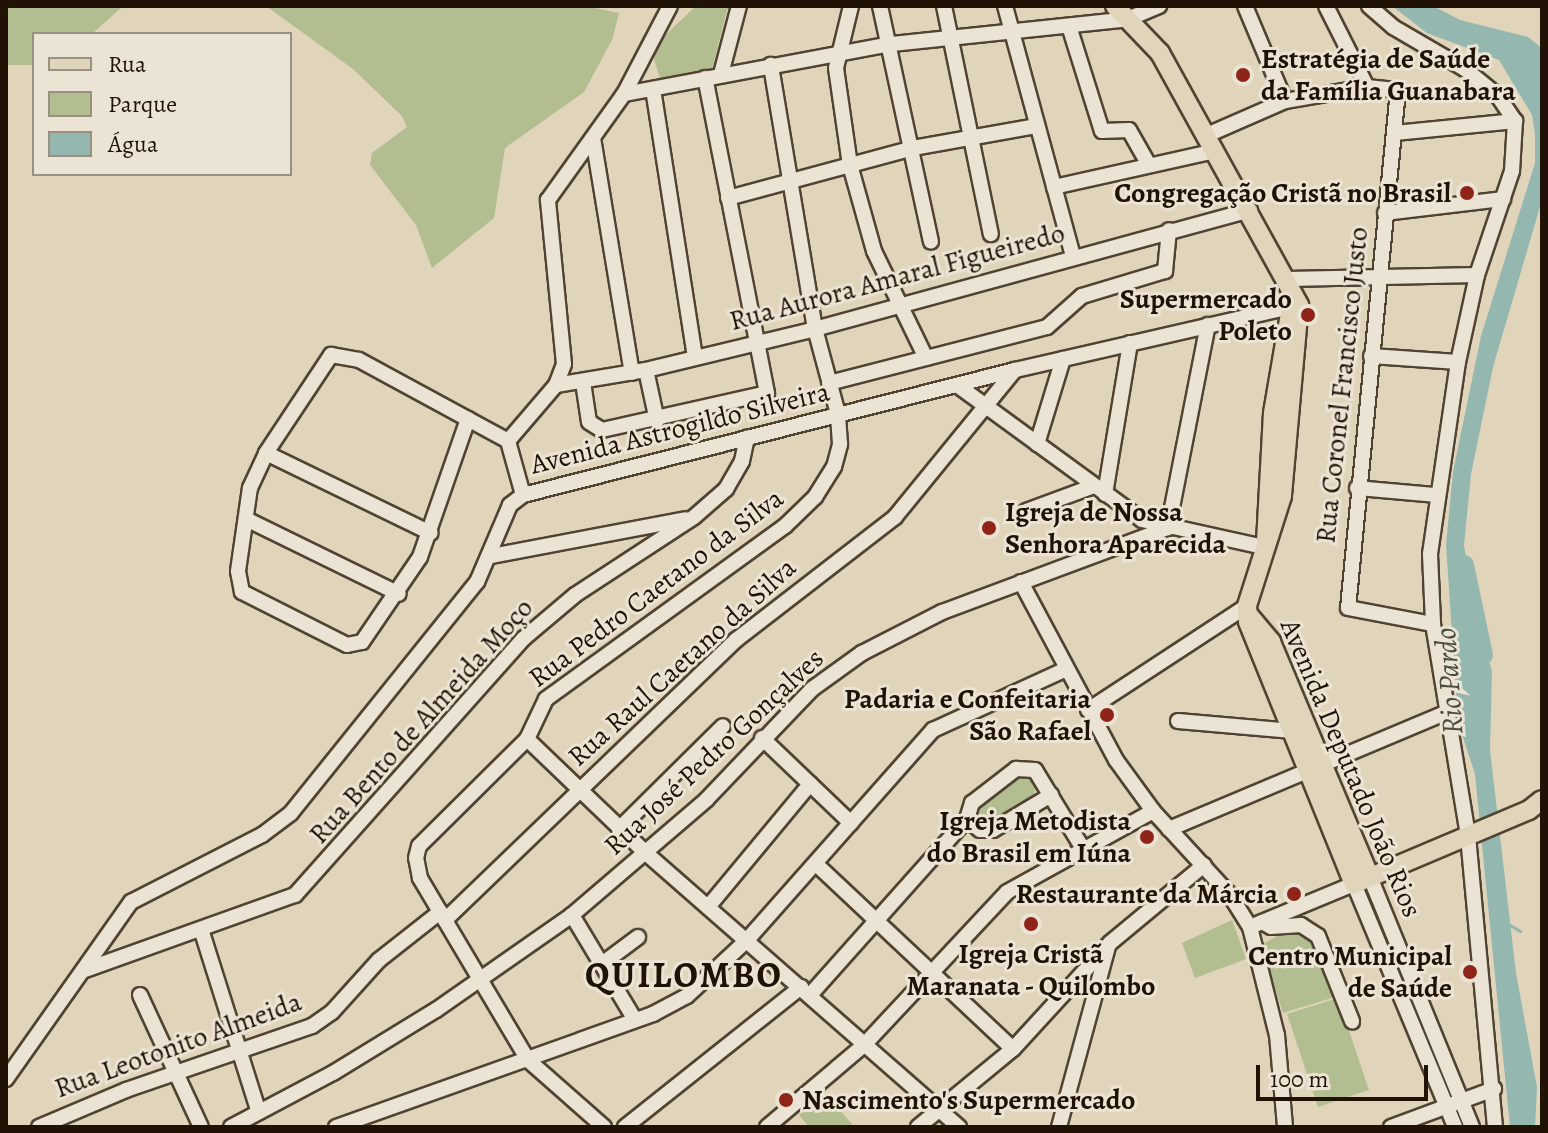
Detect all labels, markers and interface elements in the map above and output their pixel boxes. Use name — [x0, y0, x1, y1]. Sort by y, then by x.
legend — [32, 32, 292, 176]
place label: Estratégia de Saúde da Família Guanabara — [1261, 42, 1516, 108]
text: Rua — [108, 48, 146, 80]
marker: Estratégia de Saúde da Família Guanabara — [1232, 64, 1254, 86]
text: Parque — [108, 88, 177, 120]
text: Água — [108, 128, 158, 160]
place label: Congregação Cristã no Brasil — [1114, 176, 1451, 210]
marker: Congregação Cristã no Brasil — [1458, 184, 1476, 202]
street label: Rua Aurora Amaral Figueiredo — [726, 216, 1068, 338]
street label: Rua Coronel Francisco Justo — [1309, 225, 1375, 545]
place label: Supermercado Poleto — [1120, 282, 1292, 348]
marker: Supermercado Poleto — [1299, 306, 1317, 324]
street label: Avenida Astrogildo Silveira — [527, 375, 833, 481]
street label: Rua Pedro Caetano da Silva — [522, 481, 790, 695]
place label: Igreja de Nossa Senhora Aparecida — [1005, 495, 1226, 561]
marker: Igreja de Nossa Senhora Aparecida — [980, 519, 998, 537]
street label: Rua Raul Caetano da Silva — [561, 551, 803, 773]
street label: Rua Bento de Almeida Moço — [302, 591, 540, 851]
street label: Avenida Deputado João Rios — [1273, 614, 1429, 922]
water label: Rio Pardo — [1427, 626, 1471, 736]
street label: Rua José Pedro Gonçalves — [597, 642, 831, 862]
place label: Padaria e Confeitaria São Rafael — [844, 682, 1091, 748]
marker: Padaria e Confeitaria São Rafael — [1098, 706, 1116, 724]
place label: Igreja Metodista do Brasil em Iúna — [927, 804, 1131, 870]
marker: Igreja Metodista do Brasil em Iúna — [1138, 828, 1156, 846]
place label: Restaurante da Márcia — [1016, 877, 1278, 911]
marker: Restaurante da Márcia — [1285, 885, 1303, 903]
marker: Igreja Cristã Maranata - Quilombo — [1022, 915, 1040, 933]
place label: Igreja Cristã Maranata - Quilombo — [906, 937, 1156, 1003]
place label: Centro Municipal de Saúde — [1248, 939, 1452, 1005]
district label: QUILOMBO — [585, 953, 783, 997]
marker: Centro Municipal de Saúde — [1459, 961, 1481, 983]
street label: Rua Leotonito Almeida — [50, 985, 306, 1105]
scale bar — [1260, 1049, 1432, 1099]
text: 100 m — [1270, 1063, 1329, 1095]
place label: Nascimento's Supermercado — [802, 1083, 1135, 1117]
marker: Nascimento's Supermercado — [777, 1091, 795, 1109]

